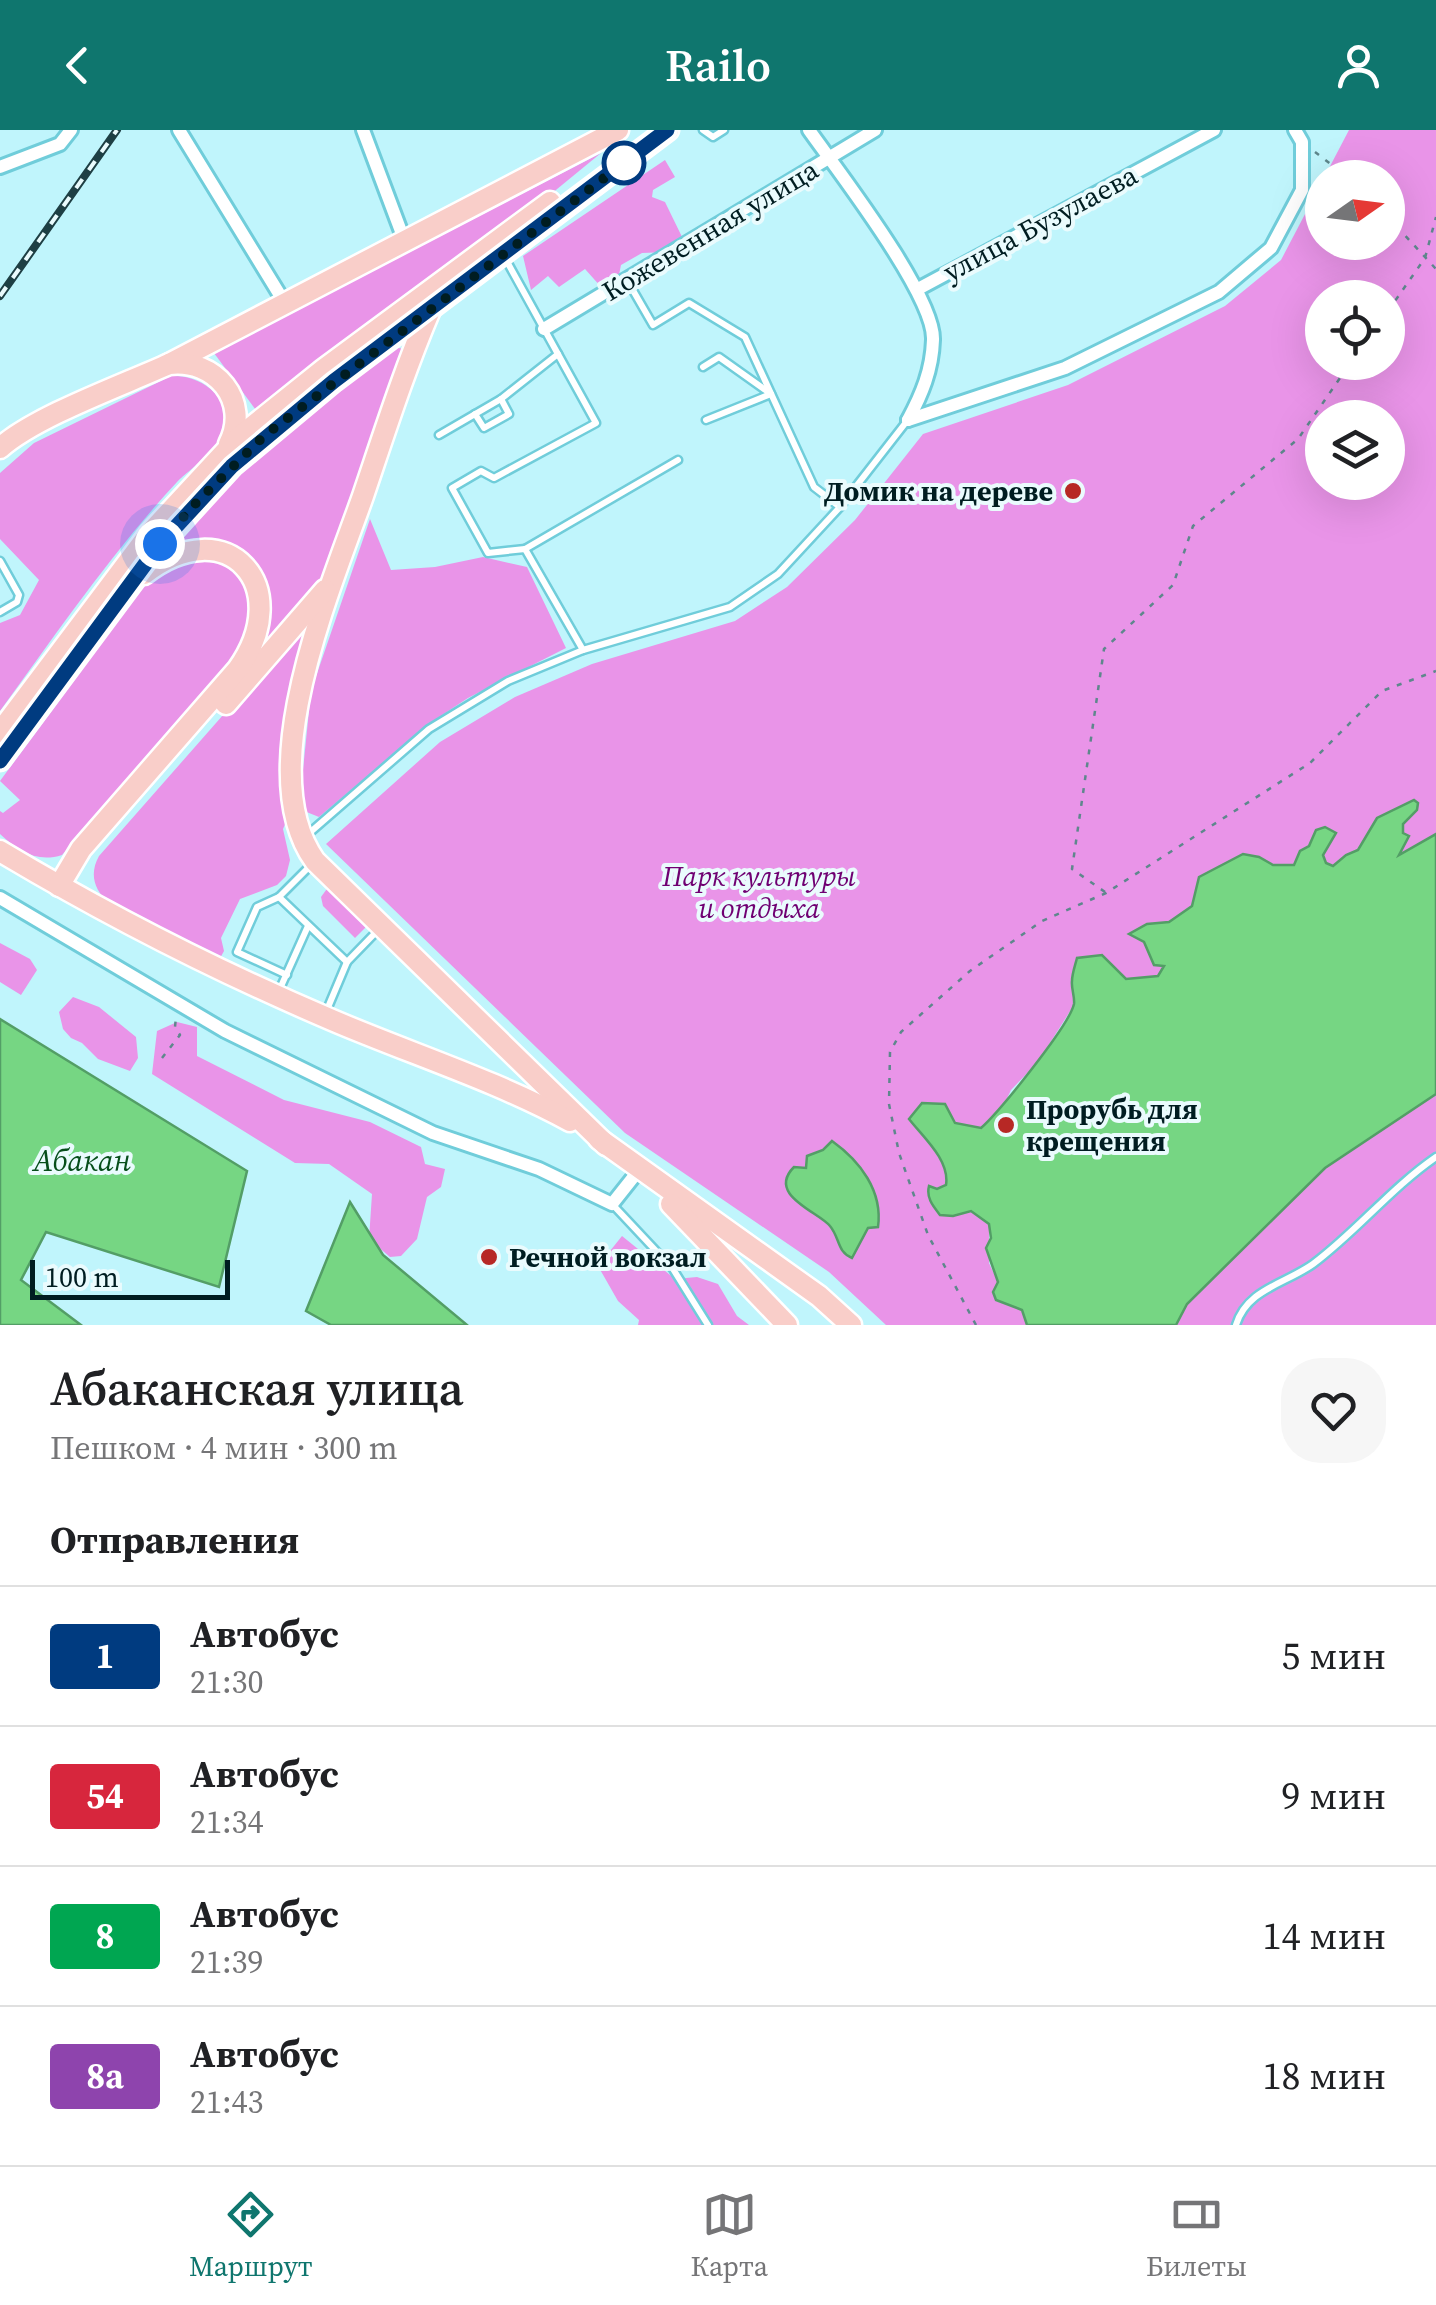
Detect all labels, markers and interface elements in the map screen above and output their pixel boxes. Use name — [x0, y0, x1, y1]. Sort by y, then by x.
text: Railo — [665, 34, 771, 96]
icon: back — [50, 38, 105, 93]
icon: person — [1331, 38, 1386, 93]
unlabelled marker — [603, 142, 645, 184]
street label: Кожевенная улица — [595, 150, 826, 310]
street label: улица Бузулаева — [936, 155, 1145, 290]
north arrow — [1305, 160, 1405, 260]
map controls — [1305, 160, 1405, 500]
button: locate — [1305, 280, 1405, 380]
button: layers — [1305, 400, 1405, 500]
place label: Домик на дереве — [824, 472, 1053, 510]
marker: Домик на дереве — [1062, 480, 1084, 502]
your location — [135, 519, 185, 569]
park label: Парк культуры и отдыха — [661, 857, 856, 927]
place label: Прорубь для крещения — [1026, 1090, 1198, 1160]
marker: Прорубь для крещения — [995, 1114, 1017, 1136]
water label: Абакан — [31, 1140, 131, 1181]
place label: Речной вокзал — [509, 1238, 707, 1276]
marker: Речной вокзал — [478, 1246, 500, 1268]
scale bar — [30, 1255, 230, 1300]
text: 100 m — [45, 1258, 119, 1296]
text: Абаканская улица — [50, 1355, 464, 1421]
button: heart — [1281, 1358, 1386, 1463]
text: Пешком · 4 мин · 300 m — [50, 1426, 398, 1470]
text: Отправления — [50, 1514, 299, 1566]
text: Автобус — [190, 1608, 339, 1660]
text: 5 мин — [1281, 1630, 1386, 1682]
text: 1 — [96, 1632, 114, 1680]
text: 21:30 — [190, 1660, 264, 1704]
text: Автобус — [190, 1748, 339, 1800]
text: 9 мин — [1281, 1770, 1386, 1822]
text: 54 — [86, 1772, 124, 1820]
text: 21:34 — [190, 1800, 264, 1844]
text: Автобус — [190, 1888, 339, 1940]
text: 14 мин — [1262, 1910, 1386, 1962]
text: 8 — [96, 1912, 114, 1960]
text: 21:39 — [190, 1940, 264, 1984]
text: Автобус — [190, 2028, 339, 2080]
text: 18 мин — [1262, 2050, 1386, 2102]
text: 8а — [86, 2052, 124, 2100]
text: 21:43 — [190, 2080, 264, 2124]
tab: Маршрут — [189, 2187, 313, 2285]
tab: Карта — [691, 2187, 768, 2285]
tab: Билеты — [1146, 2187, 1247, 2285]

